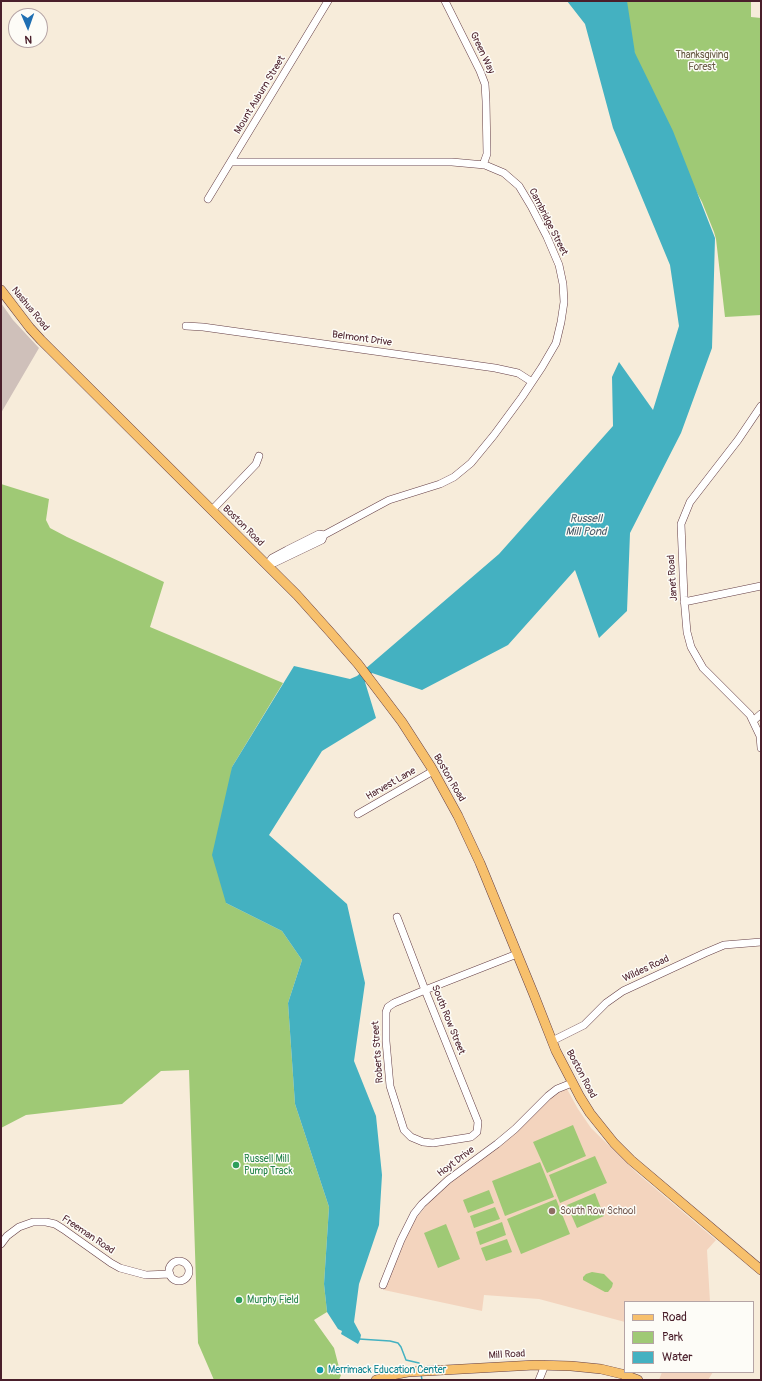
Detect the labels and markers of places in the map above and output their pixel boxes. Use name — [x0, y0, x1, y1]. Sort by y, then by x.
place label: Russell Mill Pump Track — [244, 1153, 293, 1176]
marker: Russell Mill Pump Track — [231, 1160, 241, 1170]
place label: South Row School — [560, 1205, 636, 1217]
marker: South Row School — [547, 1206, 557, 1216]
place label: Murphy Field — [247, 1294, 299, 1306]
marker: Murphy Field — [234, 1295, 244, 1305]
place label: Merrimack Education Center — [328, 1364, 446, 1376]
marker: Merrimack Education Center — [315, 1365, 325, 1375]

